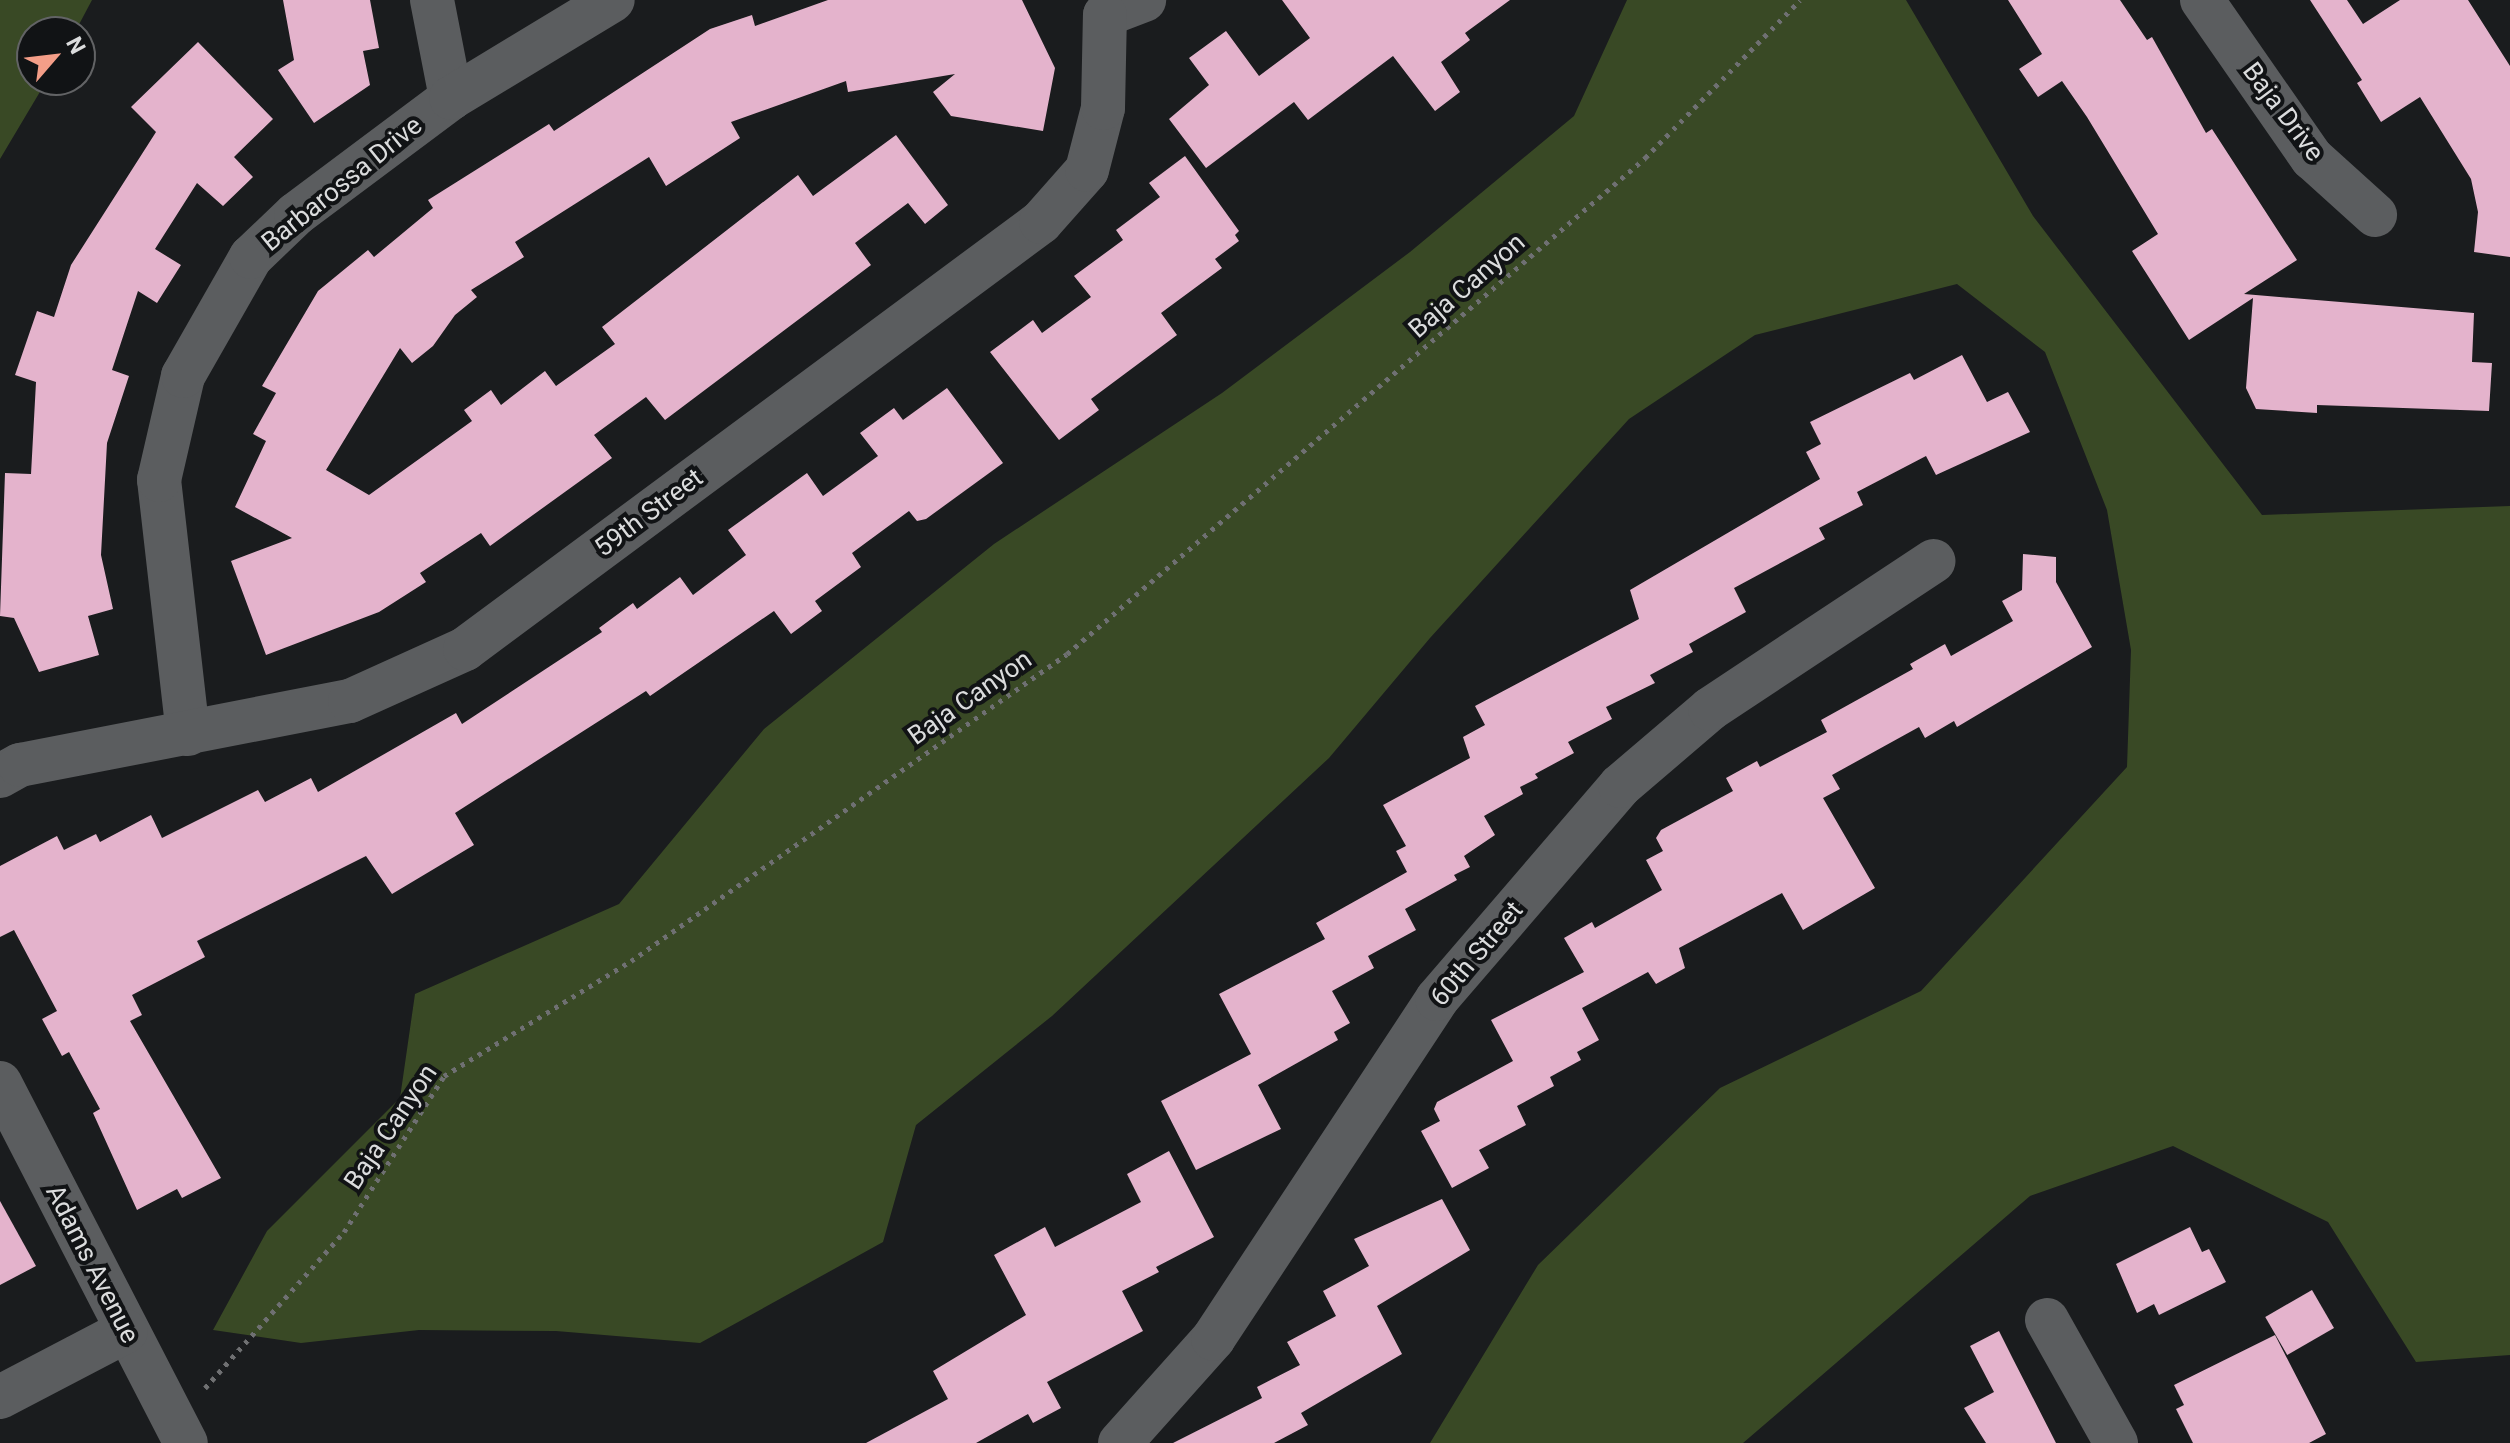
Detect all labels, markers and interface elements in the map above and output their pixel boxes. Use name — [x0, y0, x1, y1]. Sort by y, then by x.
north arrow — [16, 16, 96, 96]
text: N — [61, 33, 91, 58]
street label: Baja Drive — [2236, 56, 2330, 168]
street label: Barbarossa Drive — [256, 110, 428, 258]
street label: Baja Canyon — [1402, 227, 1532, 345]
street label: 59th Street — [589, 462, 709, 564]
street label: Baja Canyon — [902, 644, 1038, 752]
street label: 60th Street — [1424, 895, 1530, 1013]
street label: Baja Canyon — [338, 1059, 444, 1195]
street label: Adams Avenue — [39, 1180, 145, 1348]

